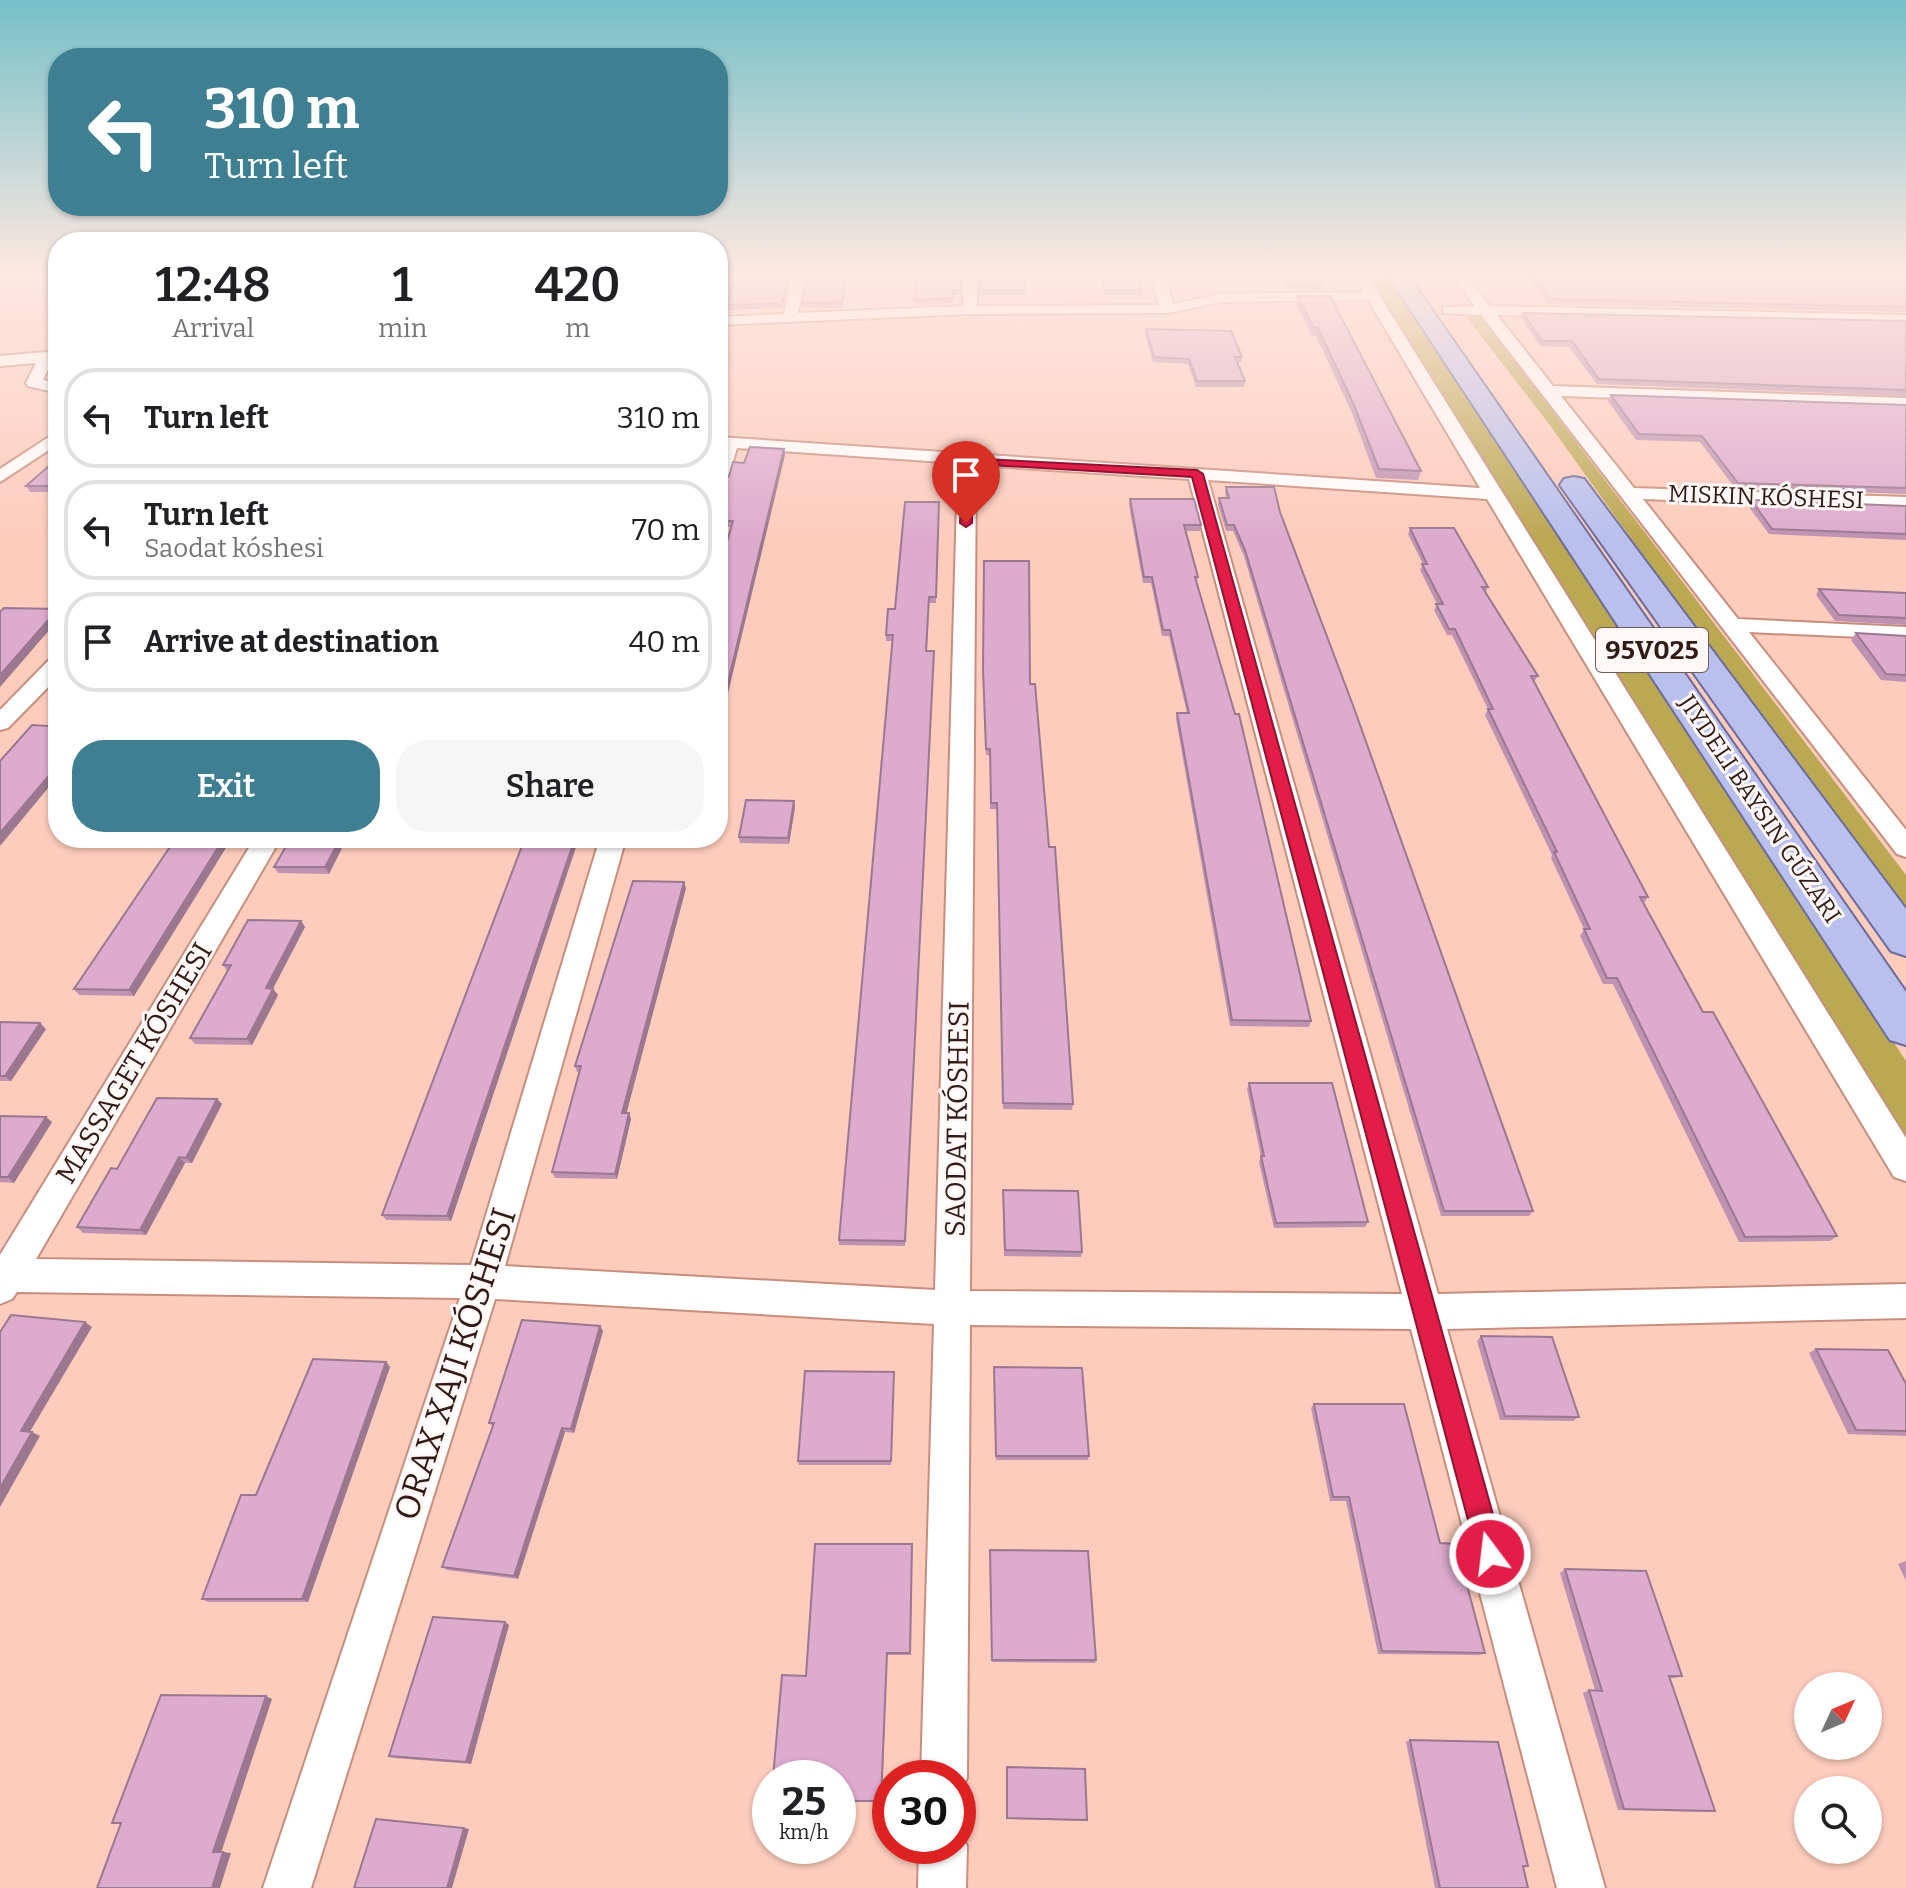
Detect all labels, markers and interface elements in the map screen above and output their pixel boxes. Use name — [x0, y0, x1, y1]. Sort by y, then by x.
text: 310 m — [204, 76, 360, 143]
icon: left — [72, 80, 176, 184]
text: Turn left — [204, 144, 348, 188]
text: 12:48 — [155, 256, 271, 314]
text: 1 — [393, 256, 413, 314]
text: 420 — [535, 256, 621, 314]
text: Arrival — [172, 313, 254, 344]
text: min — [378, 313, 427, 344]
text: m — [565, 313, 590, 344]
icon: left — [76, 396, 120, 440]
text: Turn left — [144, 400, 269, 436]
text: 310 m — [617, 400, 700, 436]
pin — [932, 441, 1000, 523]
icon: arrive — [944, 453, 988, 497]
street label: MISKIN KÓSHESI — [1668, 480, 1864, 514]
text: Turn left — [144, 497, 269, 533]
icon: left — [76, 508, 120, 552]
text: 70 m — [632, 512, 700, 548]
text: Saodat kóshesi — [144, 533, 324, 564]
icon: arrive — [76, 620, 120, 664]
text: Arrive at destination — [144, 624, 439, 660]
text: 40 m — [629, 624, 700, 660]
road number: 95V025 — [1596, 628, 1708, 672]
street label: JIYDELI BAYSIN GÚZARI — [1673, 688, 1848, 928]
button: Exit — [72, 740, 380, 832]
button: Share — [396, 740, 704, 832]
street label: MASSAGET KÓSHESI — [49, 937, 219, 1189]
street label: SAODAT KÓSHESI — [938, 1001, 976, 1237]
street label: ORAX XAJI KÓSHESI — [385, 1203, 525, 1525]
position arrow — [1448, 1512, 1532, 1596]
north arrow — [1794, 1672, 1882, 1760]
map controls — [1794, 1672, 1882, 1864]
speed limit sign: 30 — [872, 1760, 976, 1864]
button: search — [1794, 1776, 1882, 1864]
text: 25 — [782, 1778, 826, 1826]
text: km/h — [779, 1820, 829, 1844]

